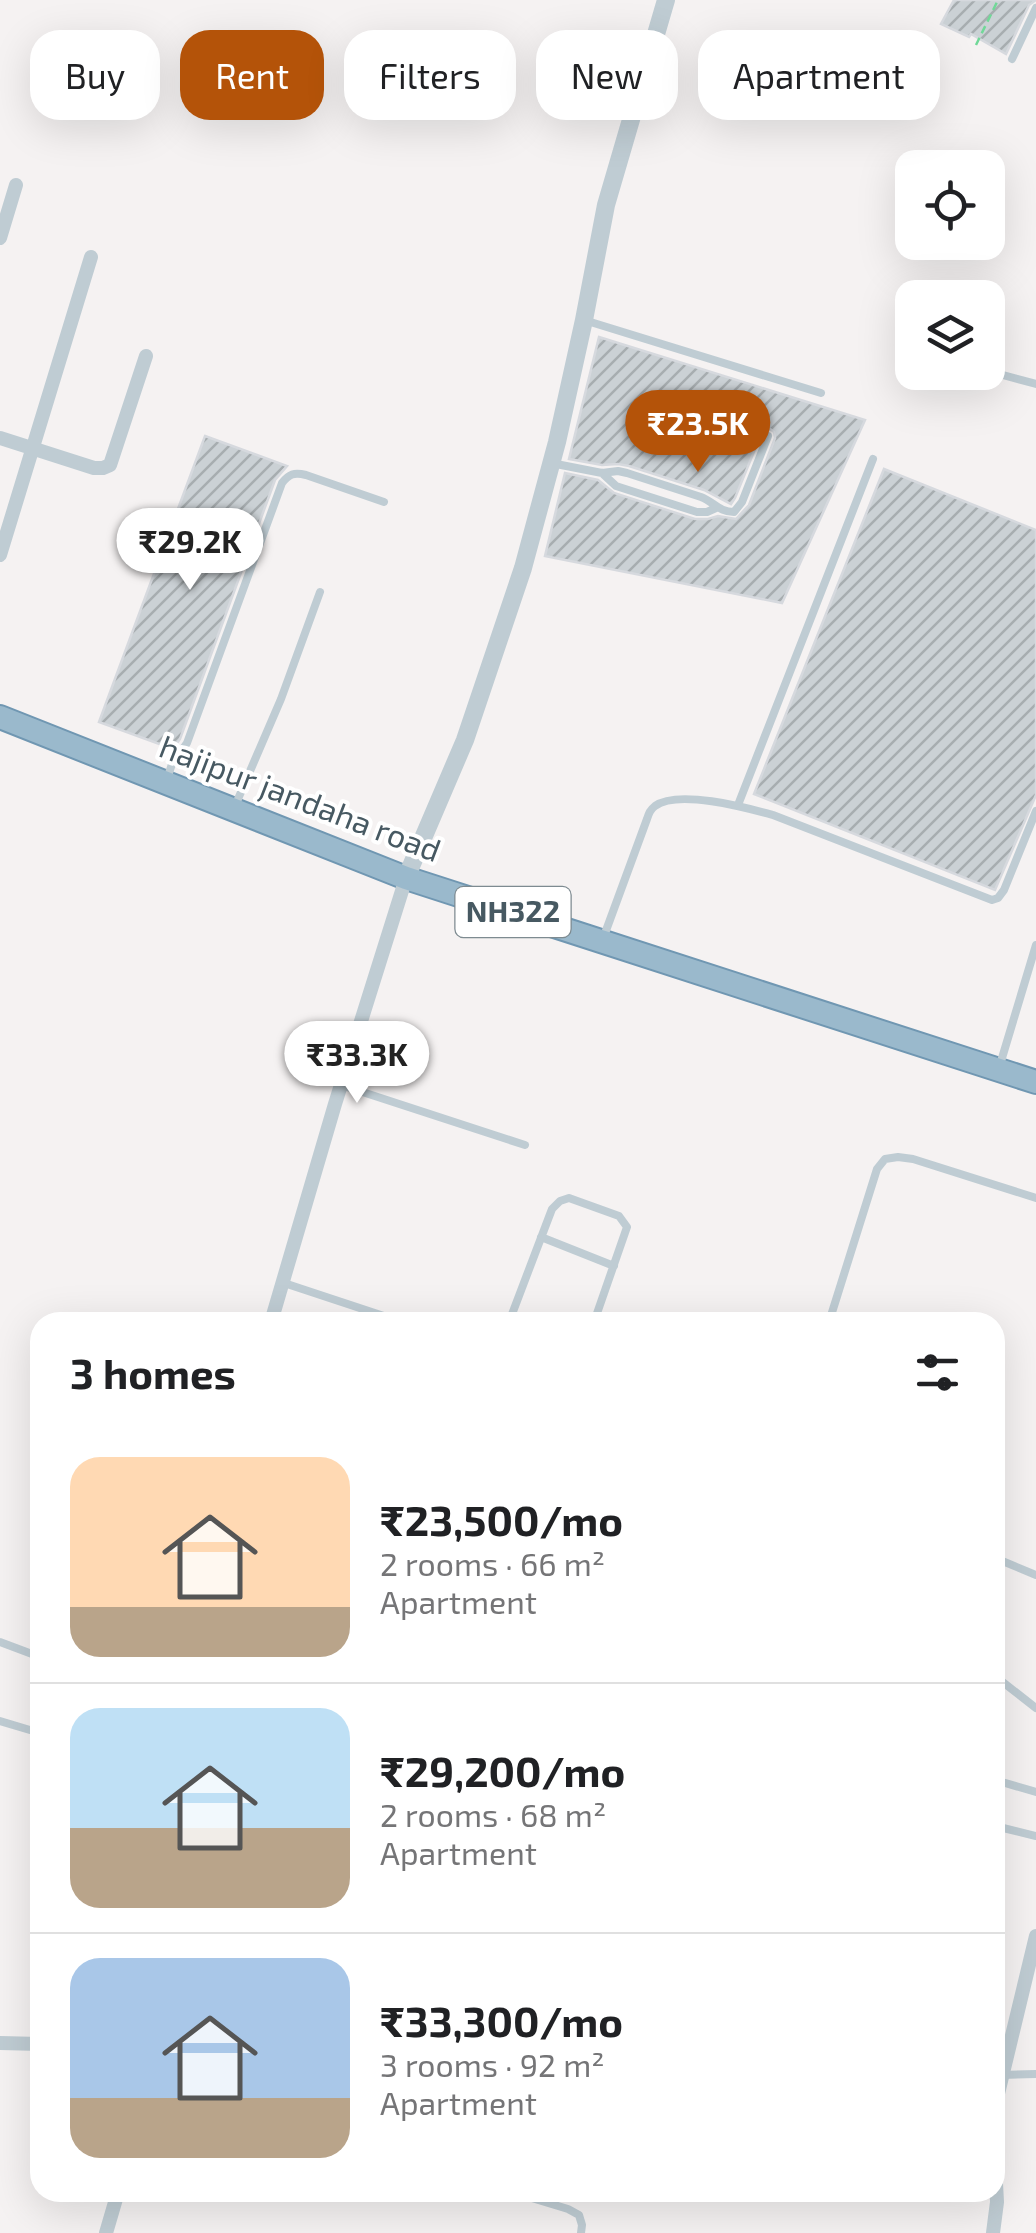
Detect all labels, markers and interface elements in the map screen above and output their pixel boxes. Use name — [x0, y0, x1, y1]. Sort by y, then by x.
chip: Buy — [30, 30, 160, 120]
chip: Rent — [180, 30, 324, 120]
chip: Filters — [344, 30, 516, 120]
chip: New — [536, 30, 678, 120]
chip: Apartment — [698, 30, 940, 120]
map controls — [895, 150, 1005, 390]
button: locate — [895, 150, 1005, 260]
button: layers — [895, 280, 1005, 390]
pin: ₹23.5K — [617, 390, 779, 475]
text: ₹23.5K — [647, 403, 749, 441]
pin: ₹29.2K — [109, 508, 271, 593]
text: ₹29.2K — [138, 521, 242, 559]
street label: hajipur jandaha road — [154, 726, 447, 869]
road number: NH322 — [456, 887, 570, 937]
pin: ₹33.3K — [276, 1021, 438, 1106]
text: ₹33.3K — [306, 1034, 408, 1072]
icon: filters — [910, 1345, 965, 1400]
text: 3 homes — [70, 1347, 236, 1397]
text: ₹23,500/mo — [380, 1494, 623, 1544]
icon: home — [150, 1497, 270, 1617]
text: 2 rooms · 66 m² — [380, 1544, 605, 1582]
text: Apartment — [380, 1582, 537, 1620]
text: ₹29,200/mo — [380, 1745, 625, 1795]
icon: home — [150, 1748, 270, 1868]
text: 2 rooms · 68 m² — [380, 1795, 606, 1833]
text: Apartment — [380, 1833, 537, 1871]
text: ₹33,300/mo — [380, 1995, 623, 2045]
icon: home — [150, 1998, 270, 2118]
text: 3 rooms · 92 m² — [380, 2045, 605, 2083]
text: Apartment — [380, 2083, 537, 2121]

